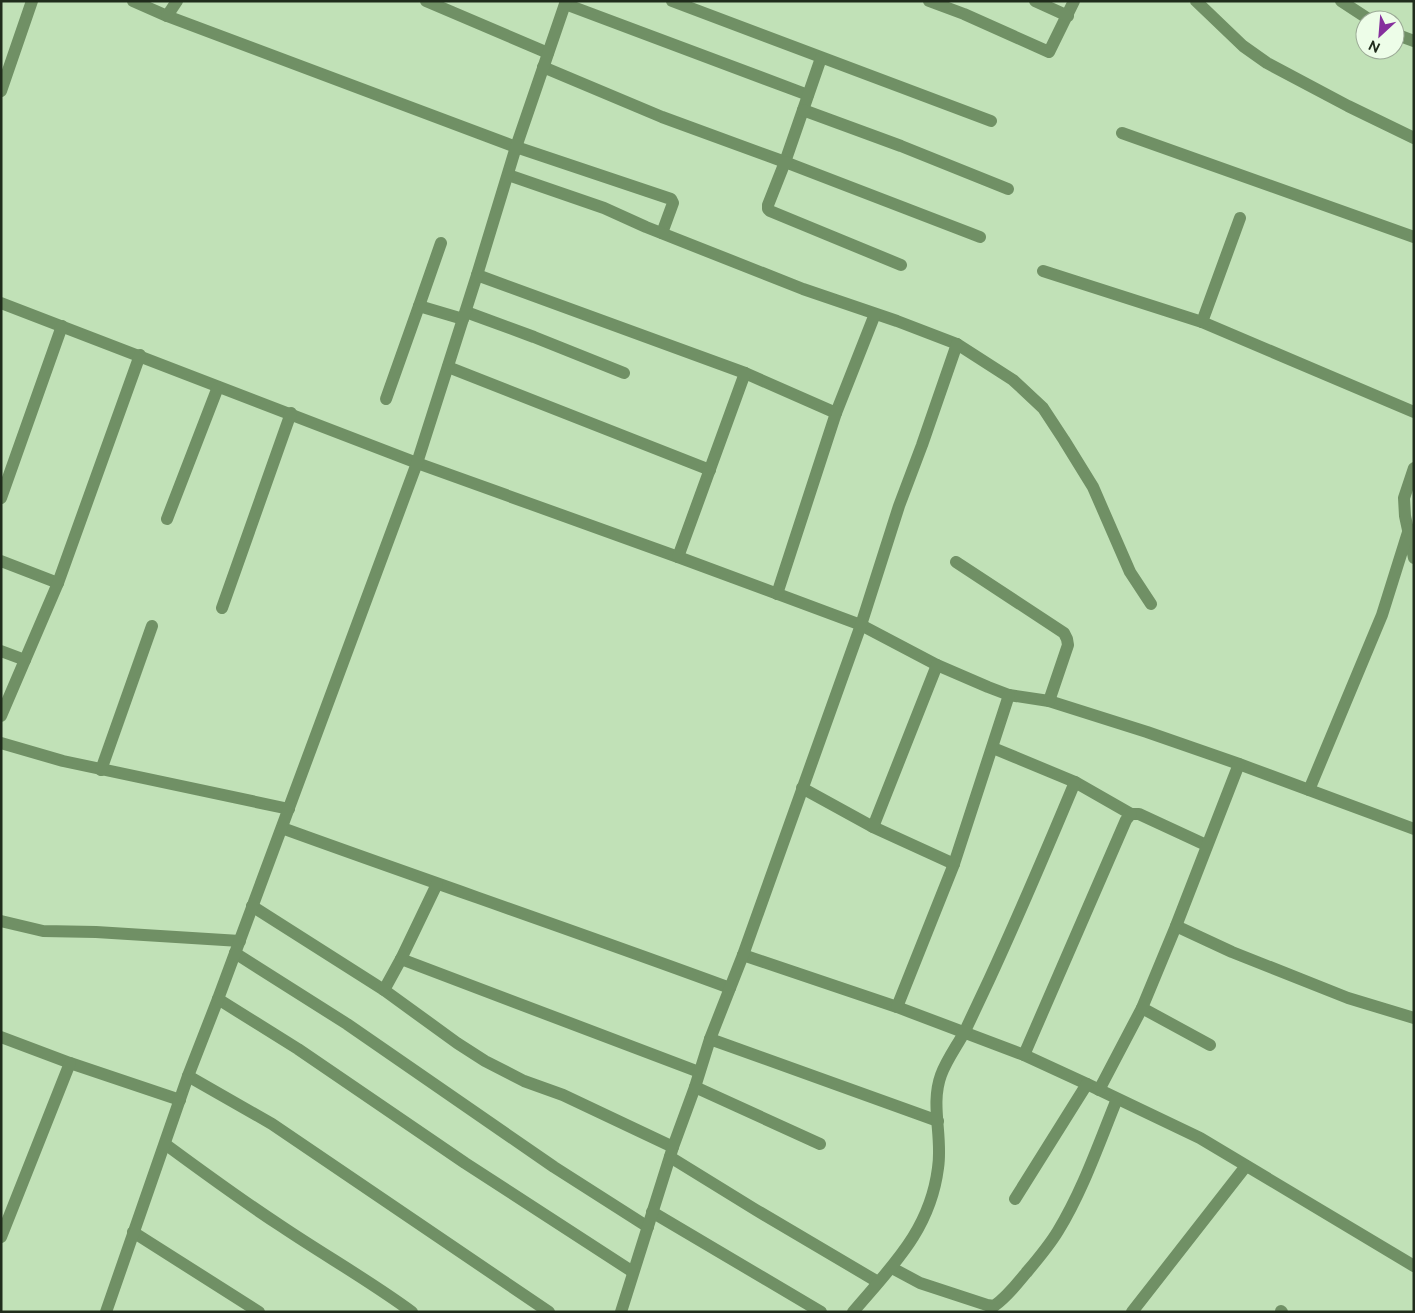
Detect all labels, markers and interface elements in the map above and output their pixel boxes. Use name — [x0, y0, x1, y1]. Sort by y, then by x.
north arrow — [1355, 10, 1405, 60]
text: N — [1366, 37, 1383, 56]

